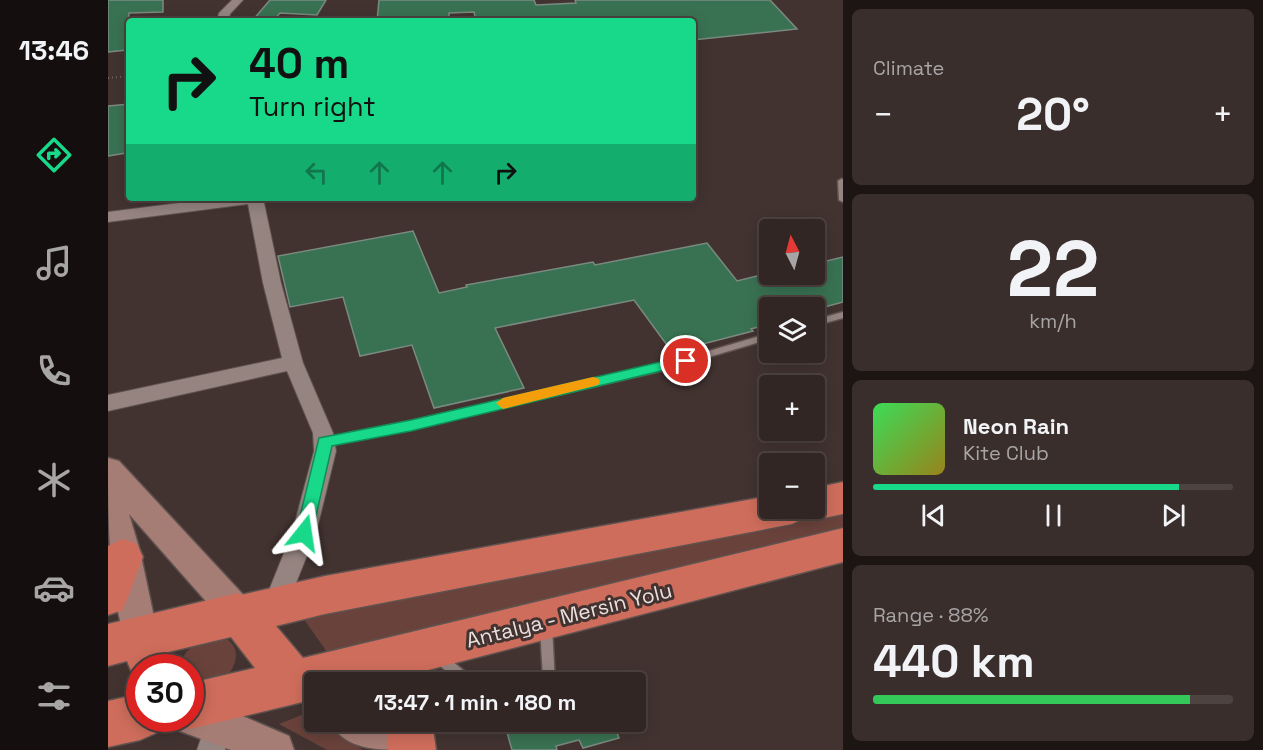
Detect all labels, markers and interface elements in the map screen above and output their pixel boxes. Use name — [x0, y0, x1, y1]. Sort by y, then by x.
text: 13:46 — [19, 33, 89, 68]
text: 40 m — [249, 37, 349, 90]
icon: right — [150, 42, 228, 120]
text: Climate — [873, 55, 944, 81]
text: 20° — [1016, 86, 1090, 143]
text: Turn right — [249, 89, 376, 124]
text: − — [873, 94, 893, 136]
text: + — [1213, 94, 1233, 136]
icon: directions — [33, 134, 75, 176]
icon: left — [300, 156, 333, 189]
icon: ahead — [363, 156, 396, 189]
icon: ahead — [426, 156, 459, 189]
icon: right — [489, 156, 522, 189]
north arrow — [759, 219, 825, 285]
map controls — [759, 219, 825, 519]
text: 22 — [1007, 219, 1099, 319]
icon: music — [33, 242, 75, 284]
button: layers — [759, 297, 825, 363]
text: km/h — [1029, 308, 1077, 334]
pin — [660, 335, 711, 386]
icon: arrive — [669, 344, 702, 377]
icon: phone — [33, 350, 75, 392]
button: + — [759, 375, 825, 441]
text: Neon Rain — [963, 412, 1069, 440]
text: Kite Club — [963, 440, 1049, 466]
button: − — [759, 453, 825, 519]
icon: climate — [33, 459, 75, 501]
icon: previous — [917, 499, 950, 532]
icon: pause — [1037, 499, 1070, 532]
icon: next — [1157, 499, 1190, 532]
position arrow — [272, 501, 336, 565]
icon: car — [33, 567, 75, 609]
street label: Antalya - Mersin Yolu — [463, 576, 675, 654]
text: Range · 88% — [873, 602, 988, 628]
text: 440 km — [873, 633, 1035, 690]
speed limit sign: 30 — [126, 654, 204, 732]
icon: filters — [33, 675, 75, 717]
text: 13:47 · 1 min · 180 m — [374, 688, 576, 716]

